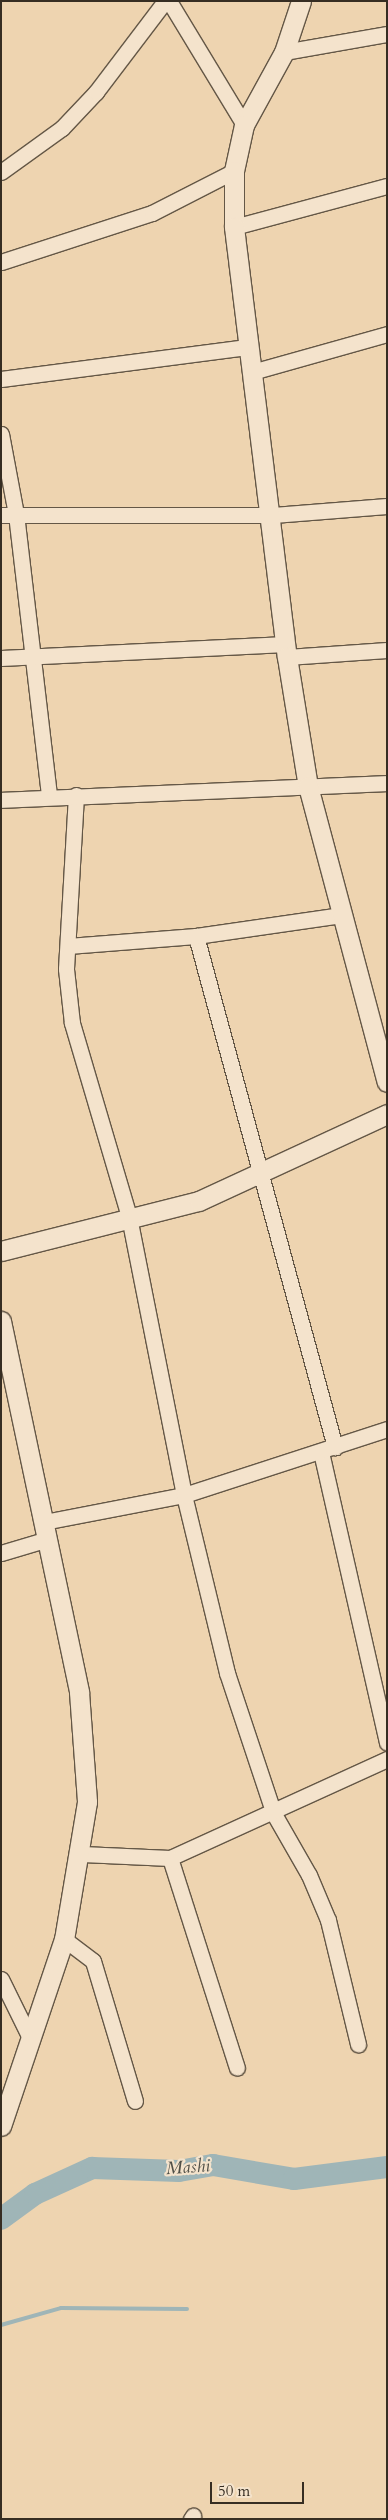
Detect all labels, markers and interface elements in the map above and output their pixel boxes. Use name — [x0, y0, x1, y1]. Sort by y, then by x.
water label: Mashi — [165, 2156, 211, 2180]
scale bar — [213, 2472, 307, 2504]
text: 50 m — [218, 2481, 250, 2501]

